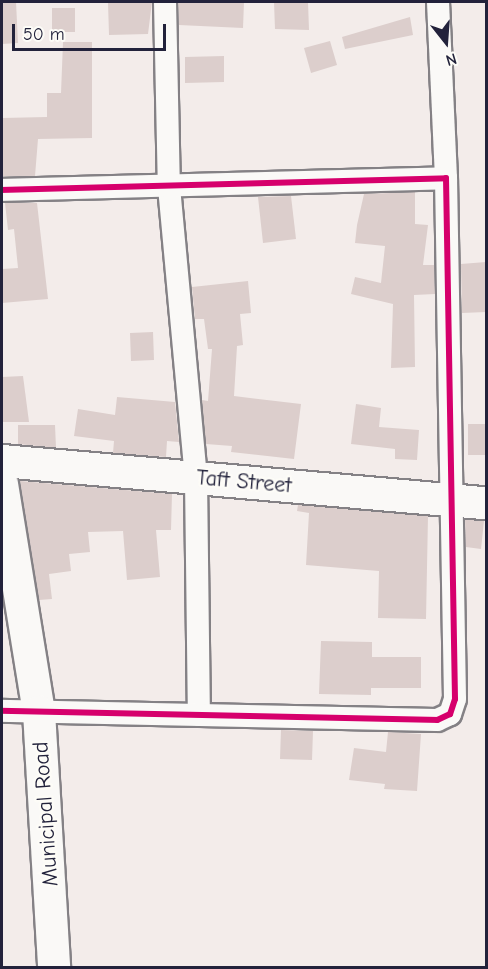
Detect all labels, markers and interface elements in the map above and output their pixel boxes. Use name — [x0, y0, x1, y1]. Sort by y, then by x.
scale bar — [15, 12, 170, 50]
north arrow — [416, 12, 476, 72]
text: 50 m — [23, 24, 65, 45]
text: N — [444, 49, 459, 69]
street label: Taft Street — [195, 465, 293, 499]
street label: Municipal Road — [28, 741, 64, 887]

